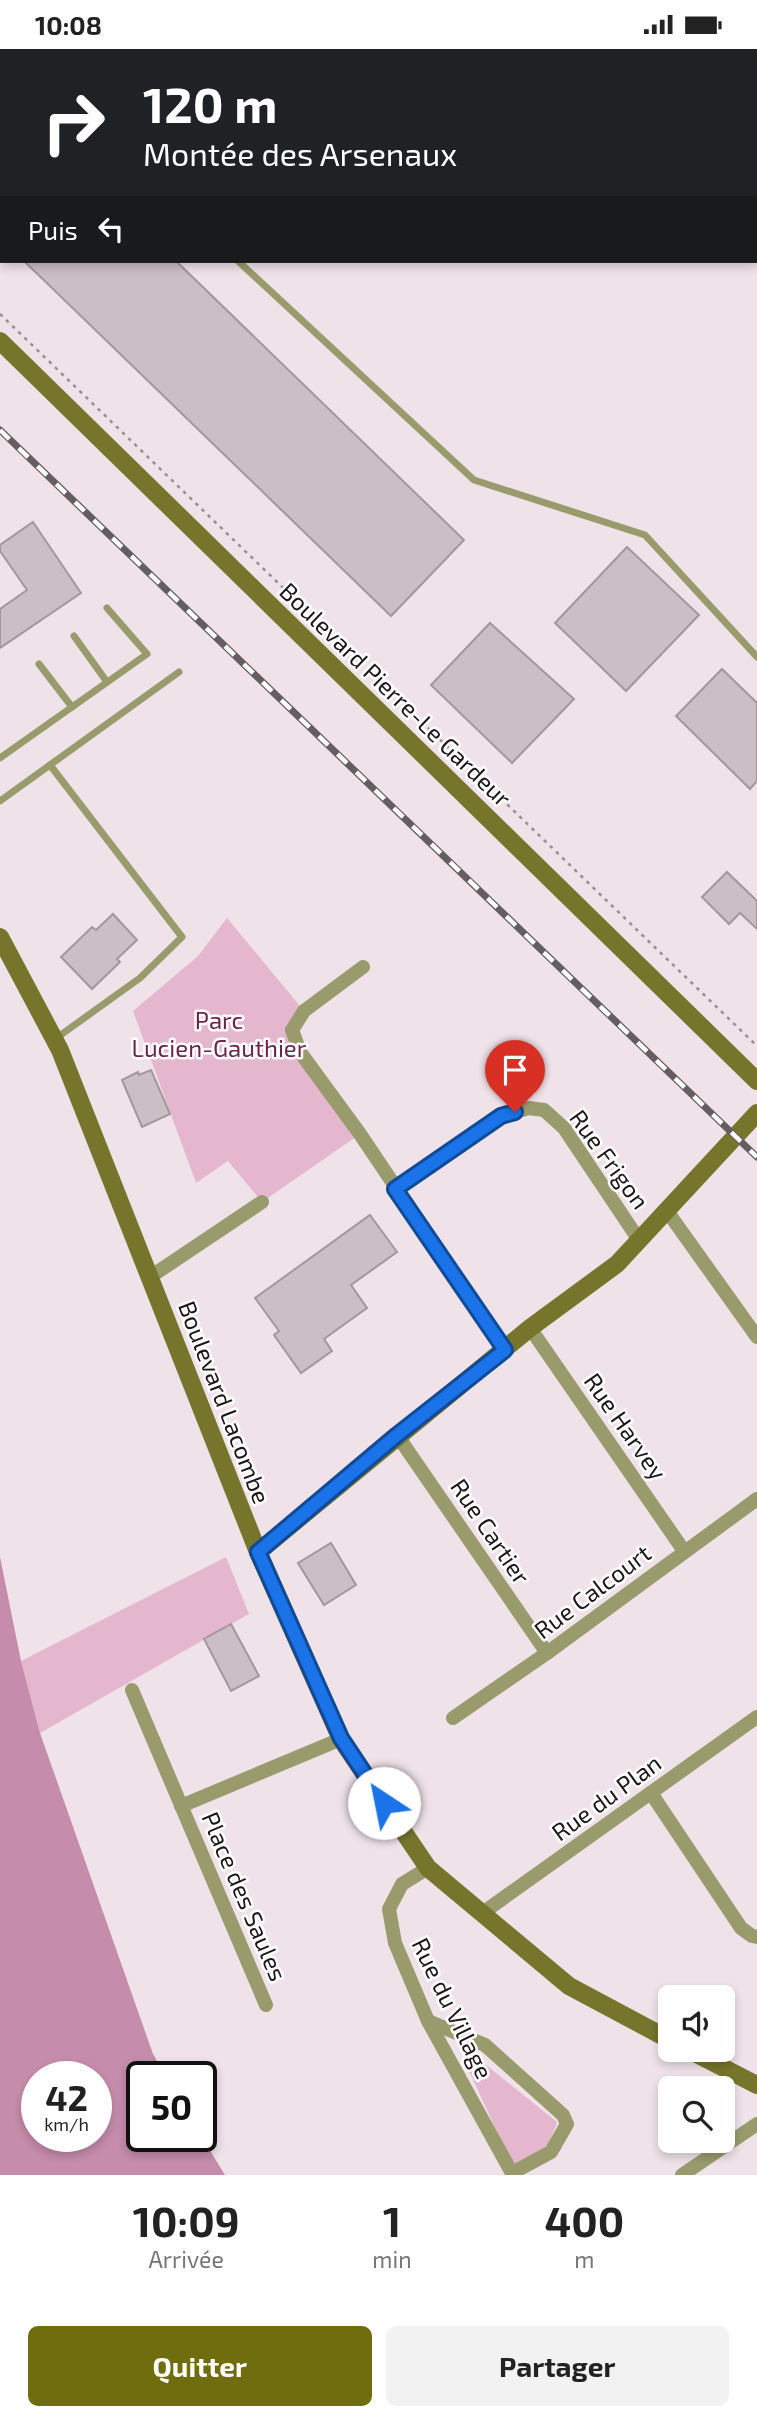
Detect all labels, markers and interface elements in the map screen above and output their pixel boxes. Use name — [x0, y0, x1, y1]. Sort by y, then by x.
text: 10:08 — [35, 9, 102, 40]
text: 120 m — [143, 74, 277, 133]
icon: right — [28, 77, 119, 168]
text: Montée des Arsenaux — [143, 134, 457, 172]
icon: left — [92, 210, 130, 248]
text: Puis — [28, 214, 78, 245]
street label: Boulevard Pierre-Le Gardeur — [274, 576, 518, 812]
park label: Parc Lucien-Gauthier — [132, 1005, 307, 1062]
pin — [485, 1040, 545, 1112]
icon: arrive — [496, 1051, 534, 1089]
street label: Rue Frigon — [564, 1104, 656, 1214]
street label: Boulevard Lacombe — [173, 1297, 277, 1507]
street label: Rue Harvey — [579, 1367, 674, 1485]
street label: Rue Cartier — [445, 1473, 537, 1590]
street label: Rue Calcourt — [528, 1538, 656, 1644]
street label: Rue du Plan — [546, 1748, 666, 1846]
position arrow — [347, 1766, 421, 1840]
street label: Place des Saules — [196, 1807, 294, 1985]
street label: Rue du Village — [406, 1933, 500, 2083]
map controls — [658, 1985, 735, 2153]
button: sound — [658, 1985, 735, 2062]
speed limit sign: 50 — [126, 2061, 217, 2152]
text: 42 — [45, 2076, 88, 2118]
button: search — [658, 2076, 735, 2153]
text: km/h — [44, 2113, 89, 2135]
text: 10:09 — [133, 2195, 240, 2245]
text: 1 — [383, 2195, 401, 2245]
text: 400 — [544, 2195, 624, 2245]
text: Arrivée — [149, 2245, 224, 2273]
text: min — [372, 2245, 412, 2273]
text: m — [574, 2245, 594, 2273]
button: Quitter — [28, 2326, 372, 2406]
button: Partager — [386, 2326, 729, 2406]

